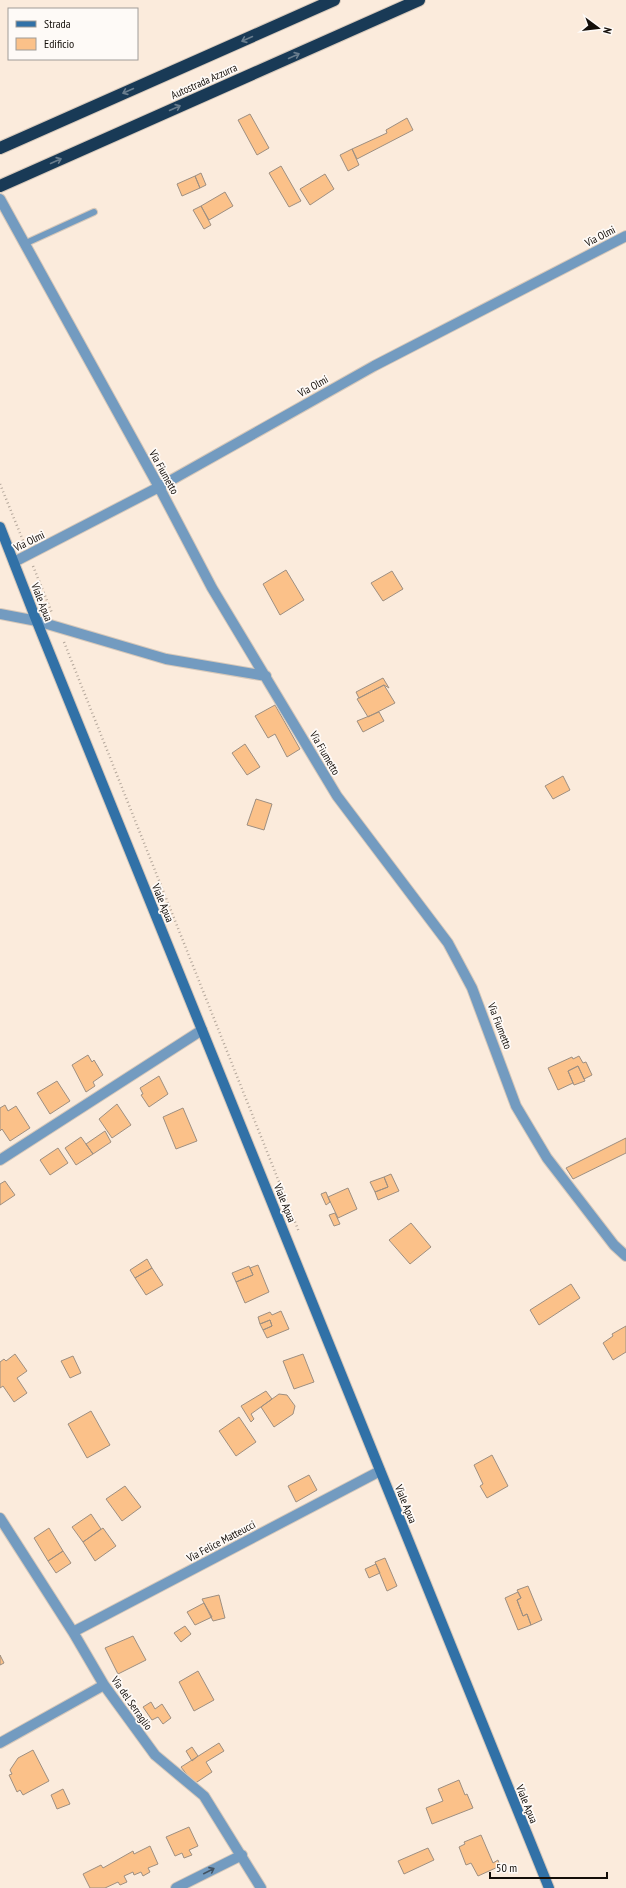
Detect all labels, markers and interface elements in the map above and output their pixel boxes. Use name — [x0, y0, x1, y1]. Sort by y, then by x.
legend — [8, 8, 138, 60]
north arrow — [578, 8, 618, 48]
text: Strada — [44, 16, 71, 31]
text: N — [600, 26, 615, 35]
one-way arrow — [241, 35, 253, 43]
text: Edificio — [44, 36, 74, 51]
one-way arrow — [288, 52, 300, 59]
street label: Autostrada Azzurra — [169, 60, 239, 102]
one-way arrow — [122, 88, 134, 95]
one-way arrow — [169, 104, 181, 112]
one-way arrow — [50, 157, 62, 164]
street label: Via Olmi — [582, 222, 618, 250]
street label: Via Olmi — [295, 372, 331, 400]
street label: Via Fiumetto — [146, 447, 182, 497]
street label: Via Olmi — [10, 528, 47, 555]
street label: Viale Apua — [28, 580, 56, 623]
street label: Via Fiumetto — [306, 728, 343, 778]
street label: Viale Apua — [149, 881, 177, 924]
street label: Via Fiumetto — [484, 1000, 515, 1051]
street label: Viale Apua — [271, 1181, 299, 1224]
street label: Viale Apua — [392, 1482, 420, 1525]
street label: Via Felice Matteucci — [183, 1517, 258, 1565]
street label: Via del Serraglio — [108, 1673, 156, 1733]
street label: Viale Apua — [513, 1782, 541, 1825]
scale bar — [490, 1854, 607, 1880]
text: 50 m — [496, 1860, 517, 1875]
one-way arrow — [203, 1867, 215, 1875]

